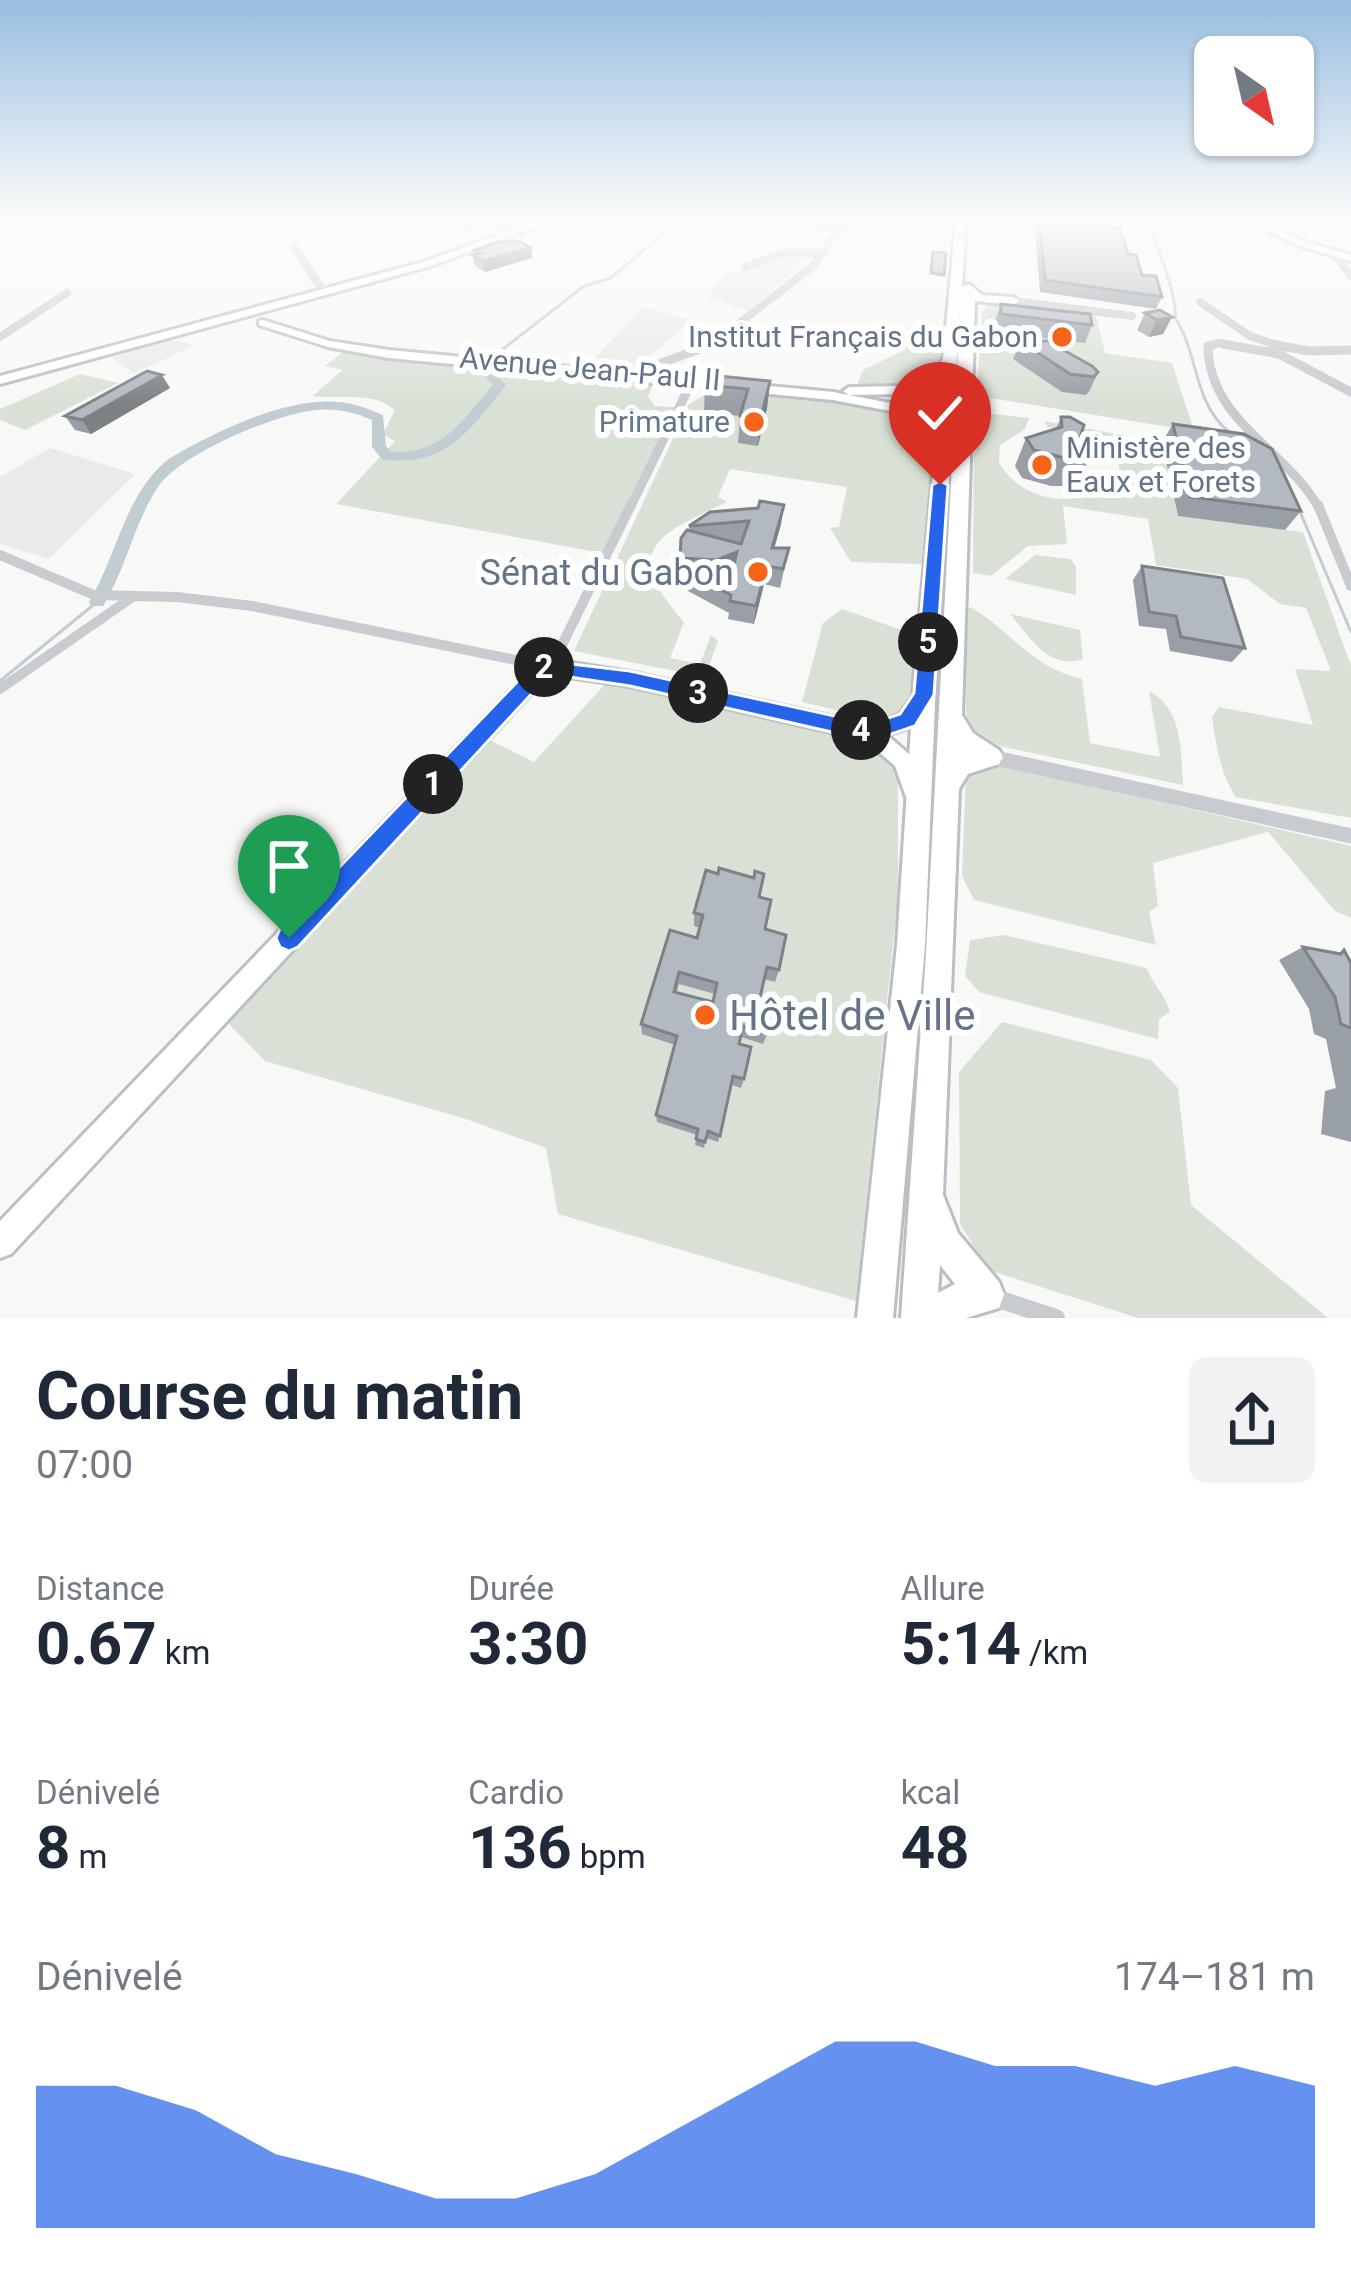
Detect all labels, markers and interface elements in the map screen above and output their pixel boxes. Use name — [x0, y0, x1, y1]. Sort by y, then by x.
north arrow — [1194, 36, 1314, 156]
map controls — [1194, 36, 1314, 156]
place label: Institut Français du Gabon — [688, 319, 1038, 354]
marker: Institut Français du Gabon — [1049, 324, 1075, 350]
street label: Avenue Jean-Paul II — [458, 340, 722, 397]
pin — [889, 362, 991, 485]
icon: check — [907, 380, 973, 446]
place label: Primature — [599, 404, 730, 439]
marker: Primature — [741, 409, 767, 435]
place label: Ministère des Eaux et Forets — [1066, 430, 1256, 499]
marker: Ministère des Eaux et Forets — [1029, 452, 1055, 478]
place label: Sénat du Gabon — [480, 552, 734, 594]
marker: Sénat du Gabon — [745, 559, 771, 585]
pin: 5 — [898, 612, 958, 672]
text: 5 — [919, 622, 937, 661]
pin: 2 — [514, 637, 574, 697]
text: 2 — [535, 647, 553, 686]
pin: 3 — [668, 663, 728, 723]
text: 3 — [689, 673, 707, 712]
pin: 4 — [831, 700, 891, 760]
text: 4 — [852, 710, 870, 749]
pin: 1 — [403, 754, 463, 814]
text: 1 — [424, 764, 442, 803]
pin — [238, 815, 340, 938]
icon: arrive — [256, 833, 322, 899]
place label: Hôtel de Ville — [729, 991, 976, 1040]
marker: Hôtel de Ville — [692, 1002, 718, 1028]
button: share — [1189, 1357, 1315, 1483]
text: Course du matin — [36, 1358, 523, 1435]
text: 07:00 — [36, 1442, 133, 1488]
text: Distance — [36, 1569, 164, 1608]
text: Durée — [468, 1569, 554, 1608]
text: Allure — [901, 1569, 985, 1608]
text: 0.67 — [36, 1608, 157, 1679]
text: 3:30 — [468, 1608, 589, 1679]
text: 5:14 — [901, 1608, 1021, 1679]
text: km — [157, 1633, 211, 1672]
text: /km — [1021, 1633, 1088, 1672]
text: Dénivelé — [36, 1773, 160, 1812]
text: Cardio — [468, 1773, 564, 1812]
text: kcal — [901, 1773, 960, 1812]
text: 8 — [36, 1812, 70, 1883]
text: 136 — [468, 1812, 572, 1883]
text: 48 — [901, 1812, 970, 1883]
text: m — [70, 1837, 108, 1876]
text: bpm — [572, 1837, 646, 1876]
text: Dénivelé — [36, 1954, 183, 2000]
text: 174–181 m — [1114, 1954, 1315, 2000]

